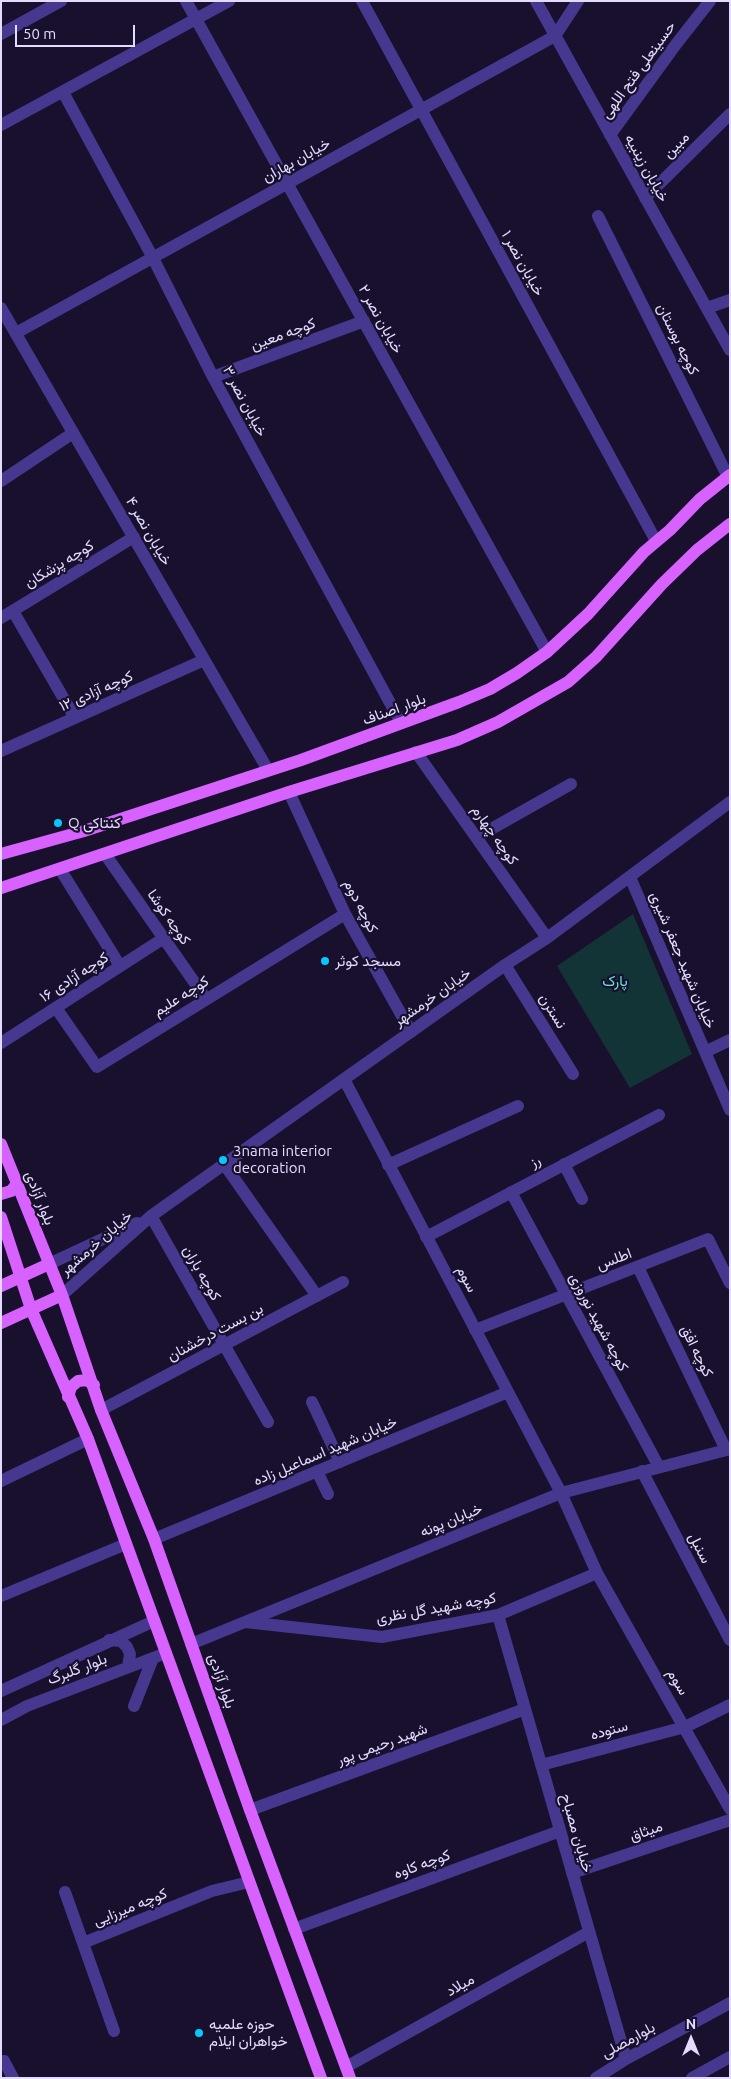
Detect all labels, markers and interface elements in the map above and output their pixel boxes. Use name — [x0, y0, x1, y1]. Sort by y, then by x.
scale bar — [18, 15, 138, 47]
street label: حسینعلی فتح اللهی — [597, 18, 679, 122]
text: 50 m — [23, 25, 56, 42]
street label: مبین — [659, 128, 693, 162]
street label: خیابان زینبیه — [621, 131, 673, 205]
street label: خیابان بهاران — [259, 134, 333, 186]
street label: خیابان نصر ۱ — [498, 227, 548, 299]
street label: خیابان نصر ۲ — [355, 282, 407, 356]
street label: کوچه بوستان — [653, 300, 703, 378]
street label: کوچه معین — [248, 314, 318, 354]
street label: خیابان نصر ۳ — [219, 363, 271, 439]
street label: خیابان نصر ۴ — [122, 493, 176, 569]
street label: کوچه پزشکان — [21, 536, 97, 592]
street label: کوچه آزادی ۱۲ — [56, 667, 136, 715]
street label: بلوار اصناف — [360, 689, 428, 729]
street label: کوچه چهارم — [468, 802, 522, 868]
place label: Q کنتاکی — [68, 814, 121, 832]
marker: Q کنتاکی — [52, 817, 64, 829]
street label: کوچه دوم — [340, 876, 382, 936]
street label: کوچه کوشا — [143, 886, 195, 948]
street label: خیابان شهید جعفر شیری — [646, 889, 720, 1031]
street label: کوچه آزادی ۱۶ — [36, 948, 112, 1006]
place label: مسجد کوثر — [335, 952, 401, 970]
marker: مسجد کوثر — [319, 955, 331, 967]
street label: خیابان خرمشهر — [390, 964, 474, 1030]
street label: کوچه علیم — [150, 972, 212, 1020]
park label: پارک — [602, 972, 628, 990]
street label: نسترن — [535, 990, 571, 1032]
place label: 3nama interior decoration — [233, 1142, 332, 1177]
street label: رز — [526, 1151, 544, 1171]
marker: 3nama interior decoration — [217, 1154, 229, 1166]
street label: بلوار آزادی — [21, 1168, 59, 1228]
street label: خیابان خرمشهر — [56, 1207, 136, 1279]
street label: کوچه باران — [179, 1242, 225, 1304]
street label: اطلس — [594, 1244, 634, 1274]
street label: سوم — [453, 1263, 481, 1295]
street label: کوچه شهید نوروزی — [565, 1270, 633, 1374]
street label: بن بست درخشنان — [164, 1299, 266, 1365]
street label: کوچه افق — [677, 1322, 717, 1380]
street label: خیابان شهید اسماعیل زاده — [250, 1413, 400, 1489]
street label: خیابان پونه — [417, 1499, 485, 1541]
street label: سنبل — [685, 1530, 715, 1566]
street label: کوچه شهید گل نظری — [375, 1589, 497, 1627]
street label: بلوار گلبرگ — [45, 1649, 109, 1689]
street label: بلوار آزادی — [204, 1651, 240, 1711]
street label: سوم — [663, 1666, 693, 1698]
street label: ستوده — [588, 1716, 630, 1744]
street label: شهید رحیمی پور — [334, 1719, 430, 1769]
street label: خیابان مصباح — [557, 1791, 597, 1875]
street label: میثاق — [627, 1817, 665, 1845]
street label: کوچه کاوه — [391, 1845, 453, 1883]
street label: کوچه میرزایی — [90, 1884, 170, 1930]
street label: میلاد — [443, 1970, 477, 2000]
north arrow — [666, 2014, 716, 2064]
place label: حوزه علمیه خواهران ایلام — [209, 2015, 288, 2050]
text: N — [686, 2016, 696, 2032]
street label: بلوارمصلی — [598, 2018, 658, 2062]
marker: حوزه علمیه خواهران ایلام — [193, 2027, 205, 2039]

